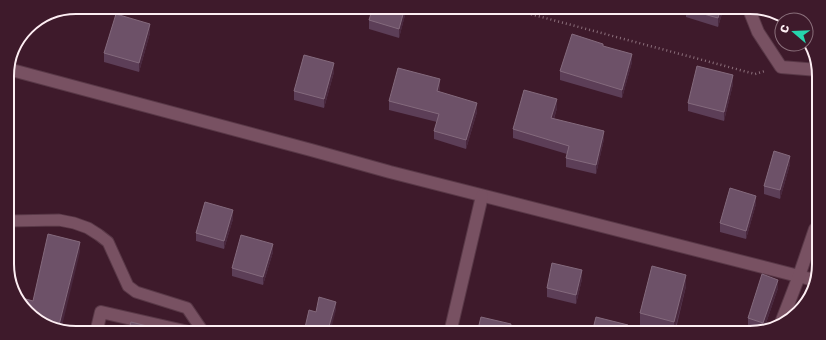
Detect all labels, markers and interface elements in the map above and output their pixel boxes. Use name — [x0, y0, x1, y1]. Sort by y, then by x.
north arrow — [774, 12, 814, 52]
text: С — [778, 23, 793, 35]

